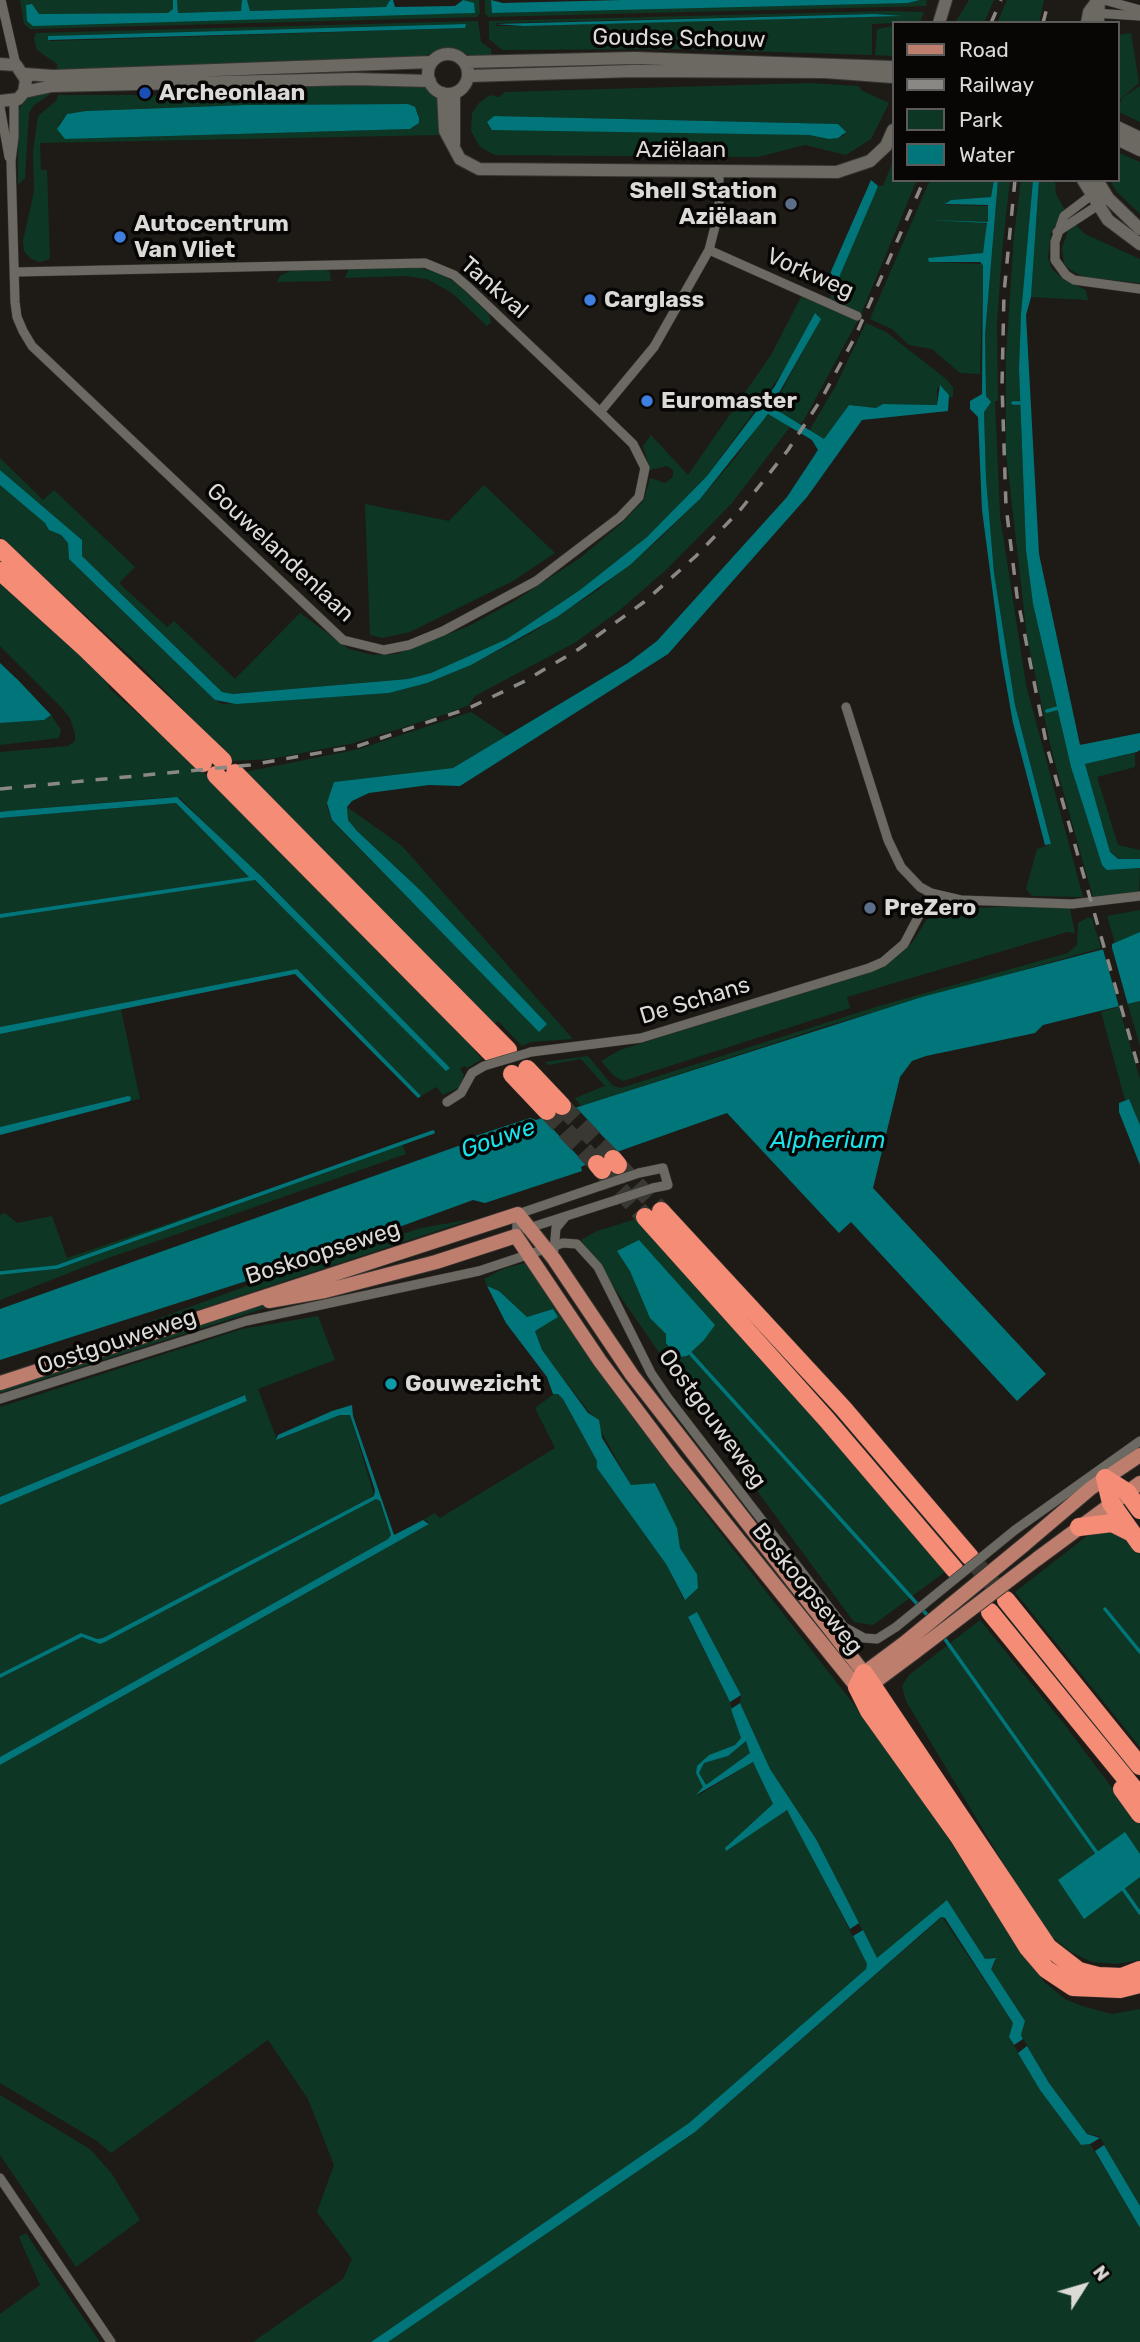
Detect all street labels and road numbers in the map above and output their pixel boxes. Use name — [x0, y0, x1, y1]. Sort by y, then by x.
street label: Goudse Schouw — [592, 24, 766, 54]
street label: Aziëlaan — [636, 136, 726, 164]
street label: Vorkweg — [762, 243, 858, 305]
street label: Tankval — [455, 251, 533, 325]
street label: Gouwelandenlaan — [201, 478, 359, 628]
street label: De Schans — [637, 971, 753, 1031]
street label: Boskoopseweg — [242, 1215, 404, 1291]
street label: Oostgouweweg — [34, 1303, 200, 1381]
street label: Oostgouweweg — [652, 1344, 772, 1494]
street label: Boskoopseweg — [746, 1518, 868, 1660]

